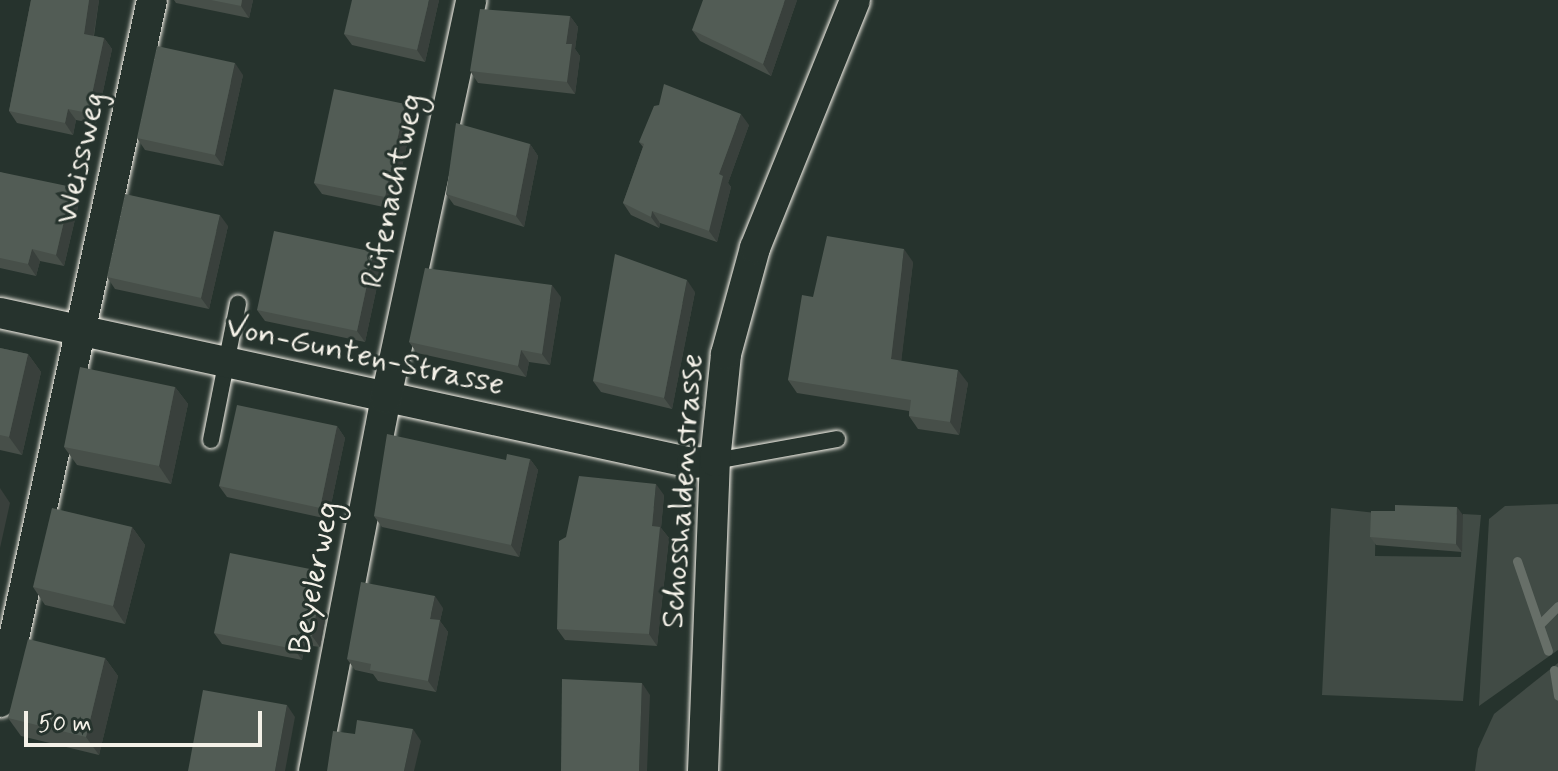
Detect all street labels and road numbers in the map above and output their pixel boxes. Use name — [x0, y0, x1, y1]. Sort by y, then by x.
street label: Weissweg — [48, 88, 114, 228]
street label: Rüfenachtweg — [354, 90, 432, 292]
street label: Von-Gunten-Strasse — [222, 308, 508, 404]
street label: Schosshaldenstrasse — [654, 352, 712, 630]
street label: Beyelerweg — [281, 498, 349, 658]

